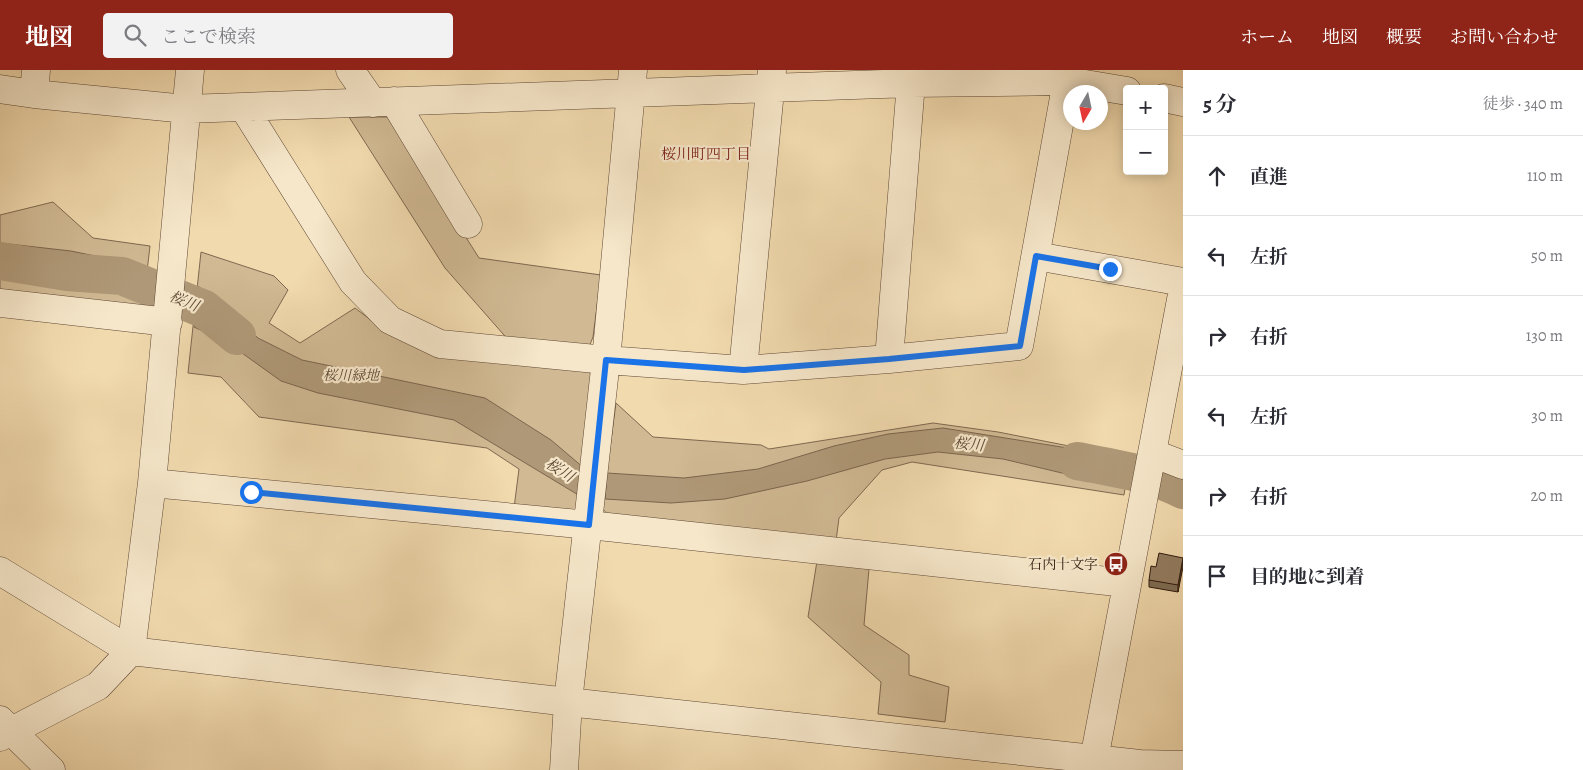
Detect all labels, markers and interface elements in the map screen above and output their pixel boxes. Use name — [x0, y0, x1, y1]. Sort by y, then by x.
search box — [103, 13, 453, 58]
text: 地図 — [25, 21, 73, 53]
icon: search — [121, 21, 149, 49]
text: ここで検索 — [161, 24, 256, 50]
text: ホーム — [1240, 25, 1294, 49]
text: 地図 — [1322, 25, 1358, 49]
text: 概要 — [1386, 25, 1422, 49]
text: お問い合わせ — [1450, 25, 1558, 49]
north arrow — [1063, 85, 1108, 130]
map controls — [1123, 85, 1168, 175]
button: + — [1123, 85, 1168, 130]
text: 5 分 — [1203, 90, 1237, 118]
text: 徒歩 · 340 m — [1483, 93, 1563, 115]
button: − — [1123, 130, 1168, 175]
district label: 桜川町四丁目 — [661, 144, 751, 164]
icon: ahead — [1203, 162, 1231, 190]
text: 直進 — [1250, 164, 1288, 190]
text: 110 m — [1527, 165, 1563, 187]
icon: left — [1203, 242, 1231, 270]
text: 左折 — [1250, 244, 1288, 270]
text: 50 m — [1531, 245, 1563, 267]
route end — [1099, 258, 1122, 281]
water label: 桜川 — [166, 286, 204, 317]
icon: right — [1203, 322, 1231, 350]
text: 右折 — [1250, 324, 1288, 350]
text: 130 m — [1526, 325, 1563, 347]
park label: 桜川緑地 — [323, 366, 381, 385]
icon: left — [1203, 402, 1231, 430]
text: 左折 — [1250, 404, 1288, 430]
text: 30 m — [1531, 405, 1563, 427]
water label: 桜川 — [953, 432, 987, 456]
water label: 桜川 — [542, 454, 580, 487]
route start — [240, 481, 263, 504]
icon: right — [1203, 482, 1231, 510]
text: 右折 — [1250, 484, 1288, 510]
text: 20 m — [1530, 485, 1563, 507]
bus stop icon: 石内十文字 — [1103, 551, 1129, 577]
place label: 石内十文字 — [1028, 555, 1098, 574]
icon: arrive — [1203, 562, 1231, 590]
text: 目的地に到着 — [1250, 564, 1364, 590]

